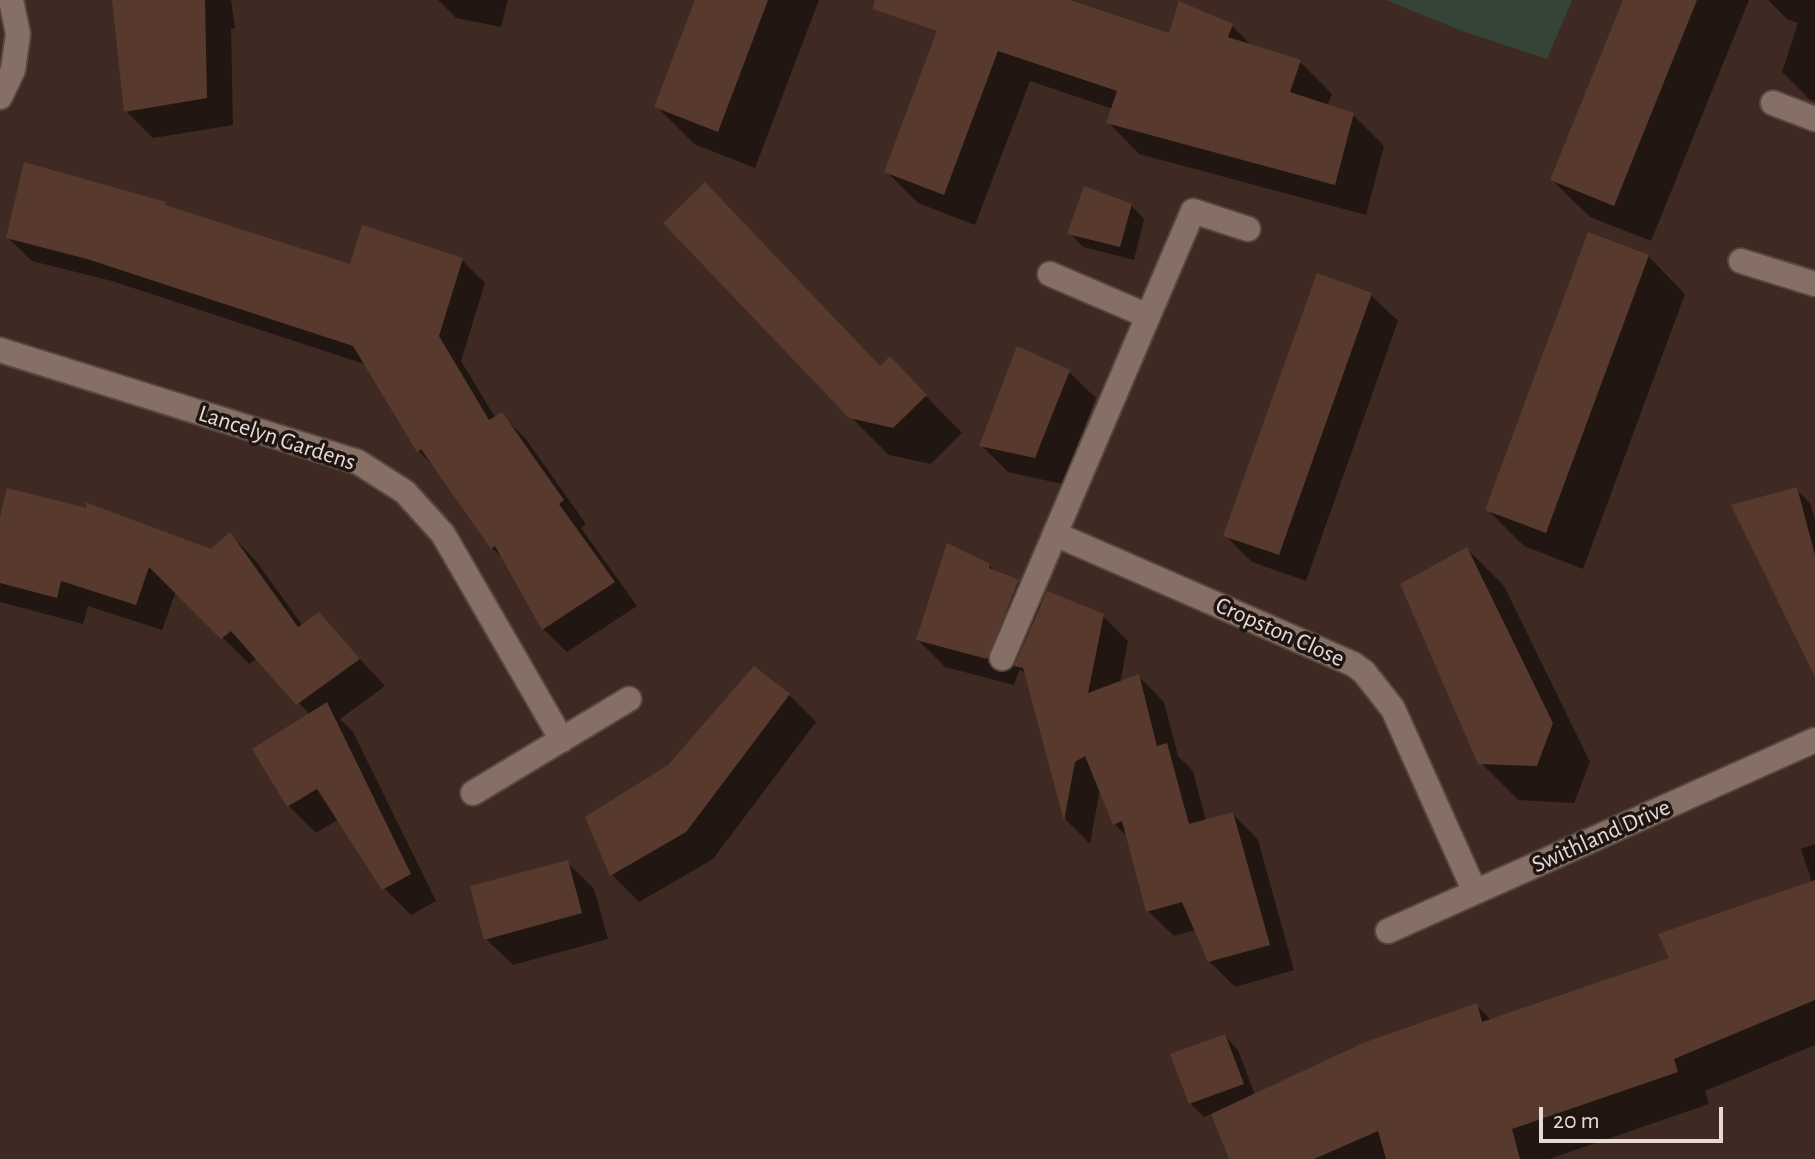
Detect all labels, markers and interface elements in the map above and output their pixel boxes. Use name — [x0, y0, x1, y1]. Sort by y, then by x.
street label: Lancelyn Gardens — [195, 399, 359, 477]
street label: Cropston Close — [1211, 591, 1349, 673]
street label: Swithland Drive — [1527, 793, 1675, 879]
scale bar — [1543, 1091, 1727, 1141]
text: 20 m — [1553, 1109, 1600, 1133]

